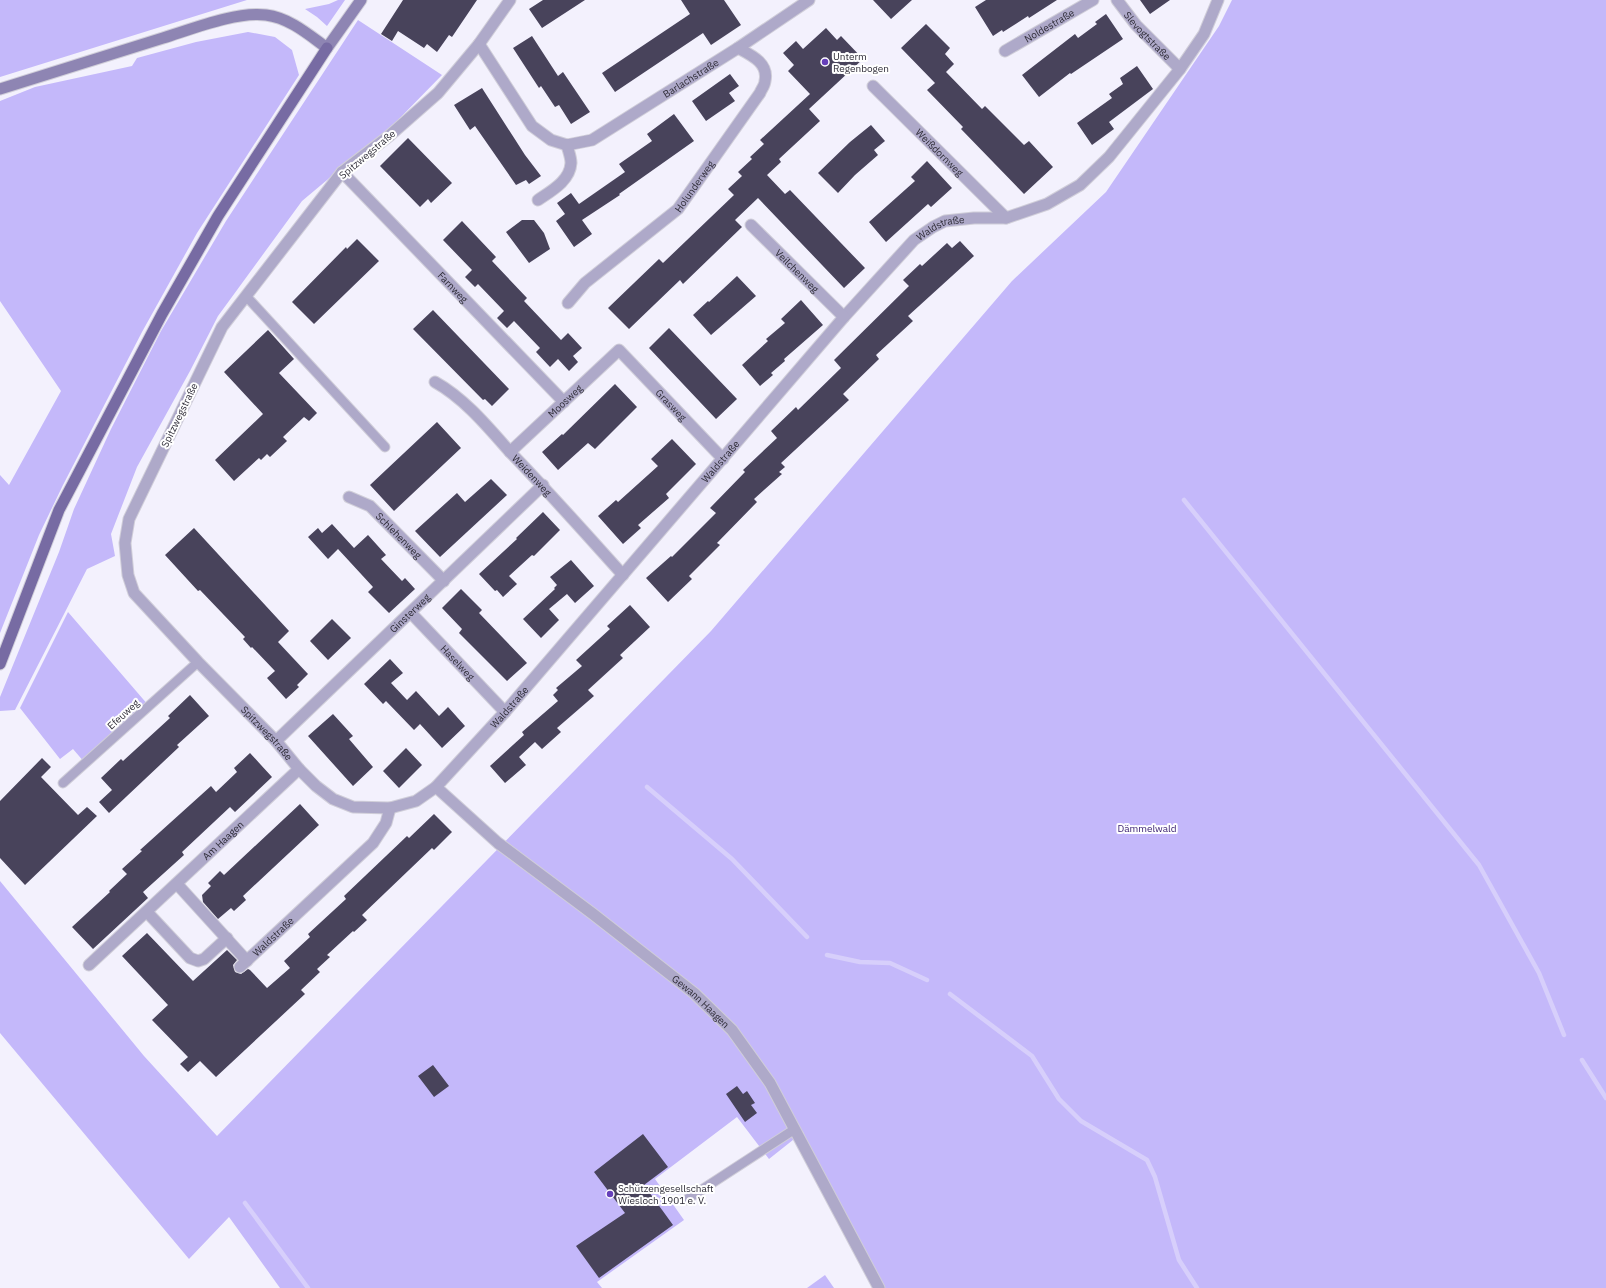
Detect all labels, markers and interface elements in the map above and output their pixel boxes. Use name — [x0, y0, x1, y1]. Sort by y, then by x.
street label: Noldestraße — [1022, 6, 1077, 46]
street label: Slevogtstraße — [1121, 9, 1174, 63]
place label: Unterm Regenbogen — [833, 50, 889, 75]
street label: Barlachstraße — [660, 56, 722, 101]
marker: Unterm Regenbogen — [820, 57, 830, 67]
street label: Weißdornweg — [913, 126, 967, 180]
street label: Spitzwegstraße — [336, 127, 399, 182]
street label: Holunderweg — [672, 158, 718, 215]
street label: Waldstraße — [914, 213, 966, 244]
street label: Veilchenweg — [772, 246, 822, 296]
street label: Farnweg — [435, 269, 471, 306]
street label: Spitzwegstraße — [158, 381, 201, 449]
street label: Moosweg — [545, 381, 586, 420]
street label: Grasweg — [653, 386, 690, 424]
street label: Waldstraße — [699, 437, 743, 485]
street label: Weidenweg — [509, 452, 555, 499]
street label: Schlehenweg — [373, 510, 425, 562]
street label: Ginsterweg — [387, 590, 433, 636]
street label: Haselweg — [438, 642, 478, 684]
street label: Waldstraße — [487, 683, 532, 731]
street label: Efeuweg — [105, 696, 143, 732]
street label: Spitzwegstraße — [238, 703, 295, 764]
street label: Am Haagen — [200, 818, 246, 863]
park label: Dämmelwald — [1117, 822, 1177, 835]
street label: Waldstraße — [250, 914, 297, 959]
street label: Gewann Haagen — [669, 972, 732, 1031]
place label: Schützengesellschaft Wiesloch 1901 e. V. — [618, 1182, 714, 1207]
marker: Schützengesellschaft Wiesloch 1901 e. V. — [605, 1189, 615, 1199]

